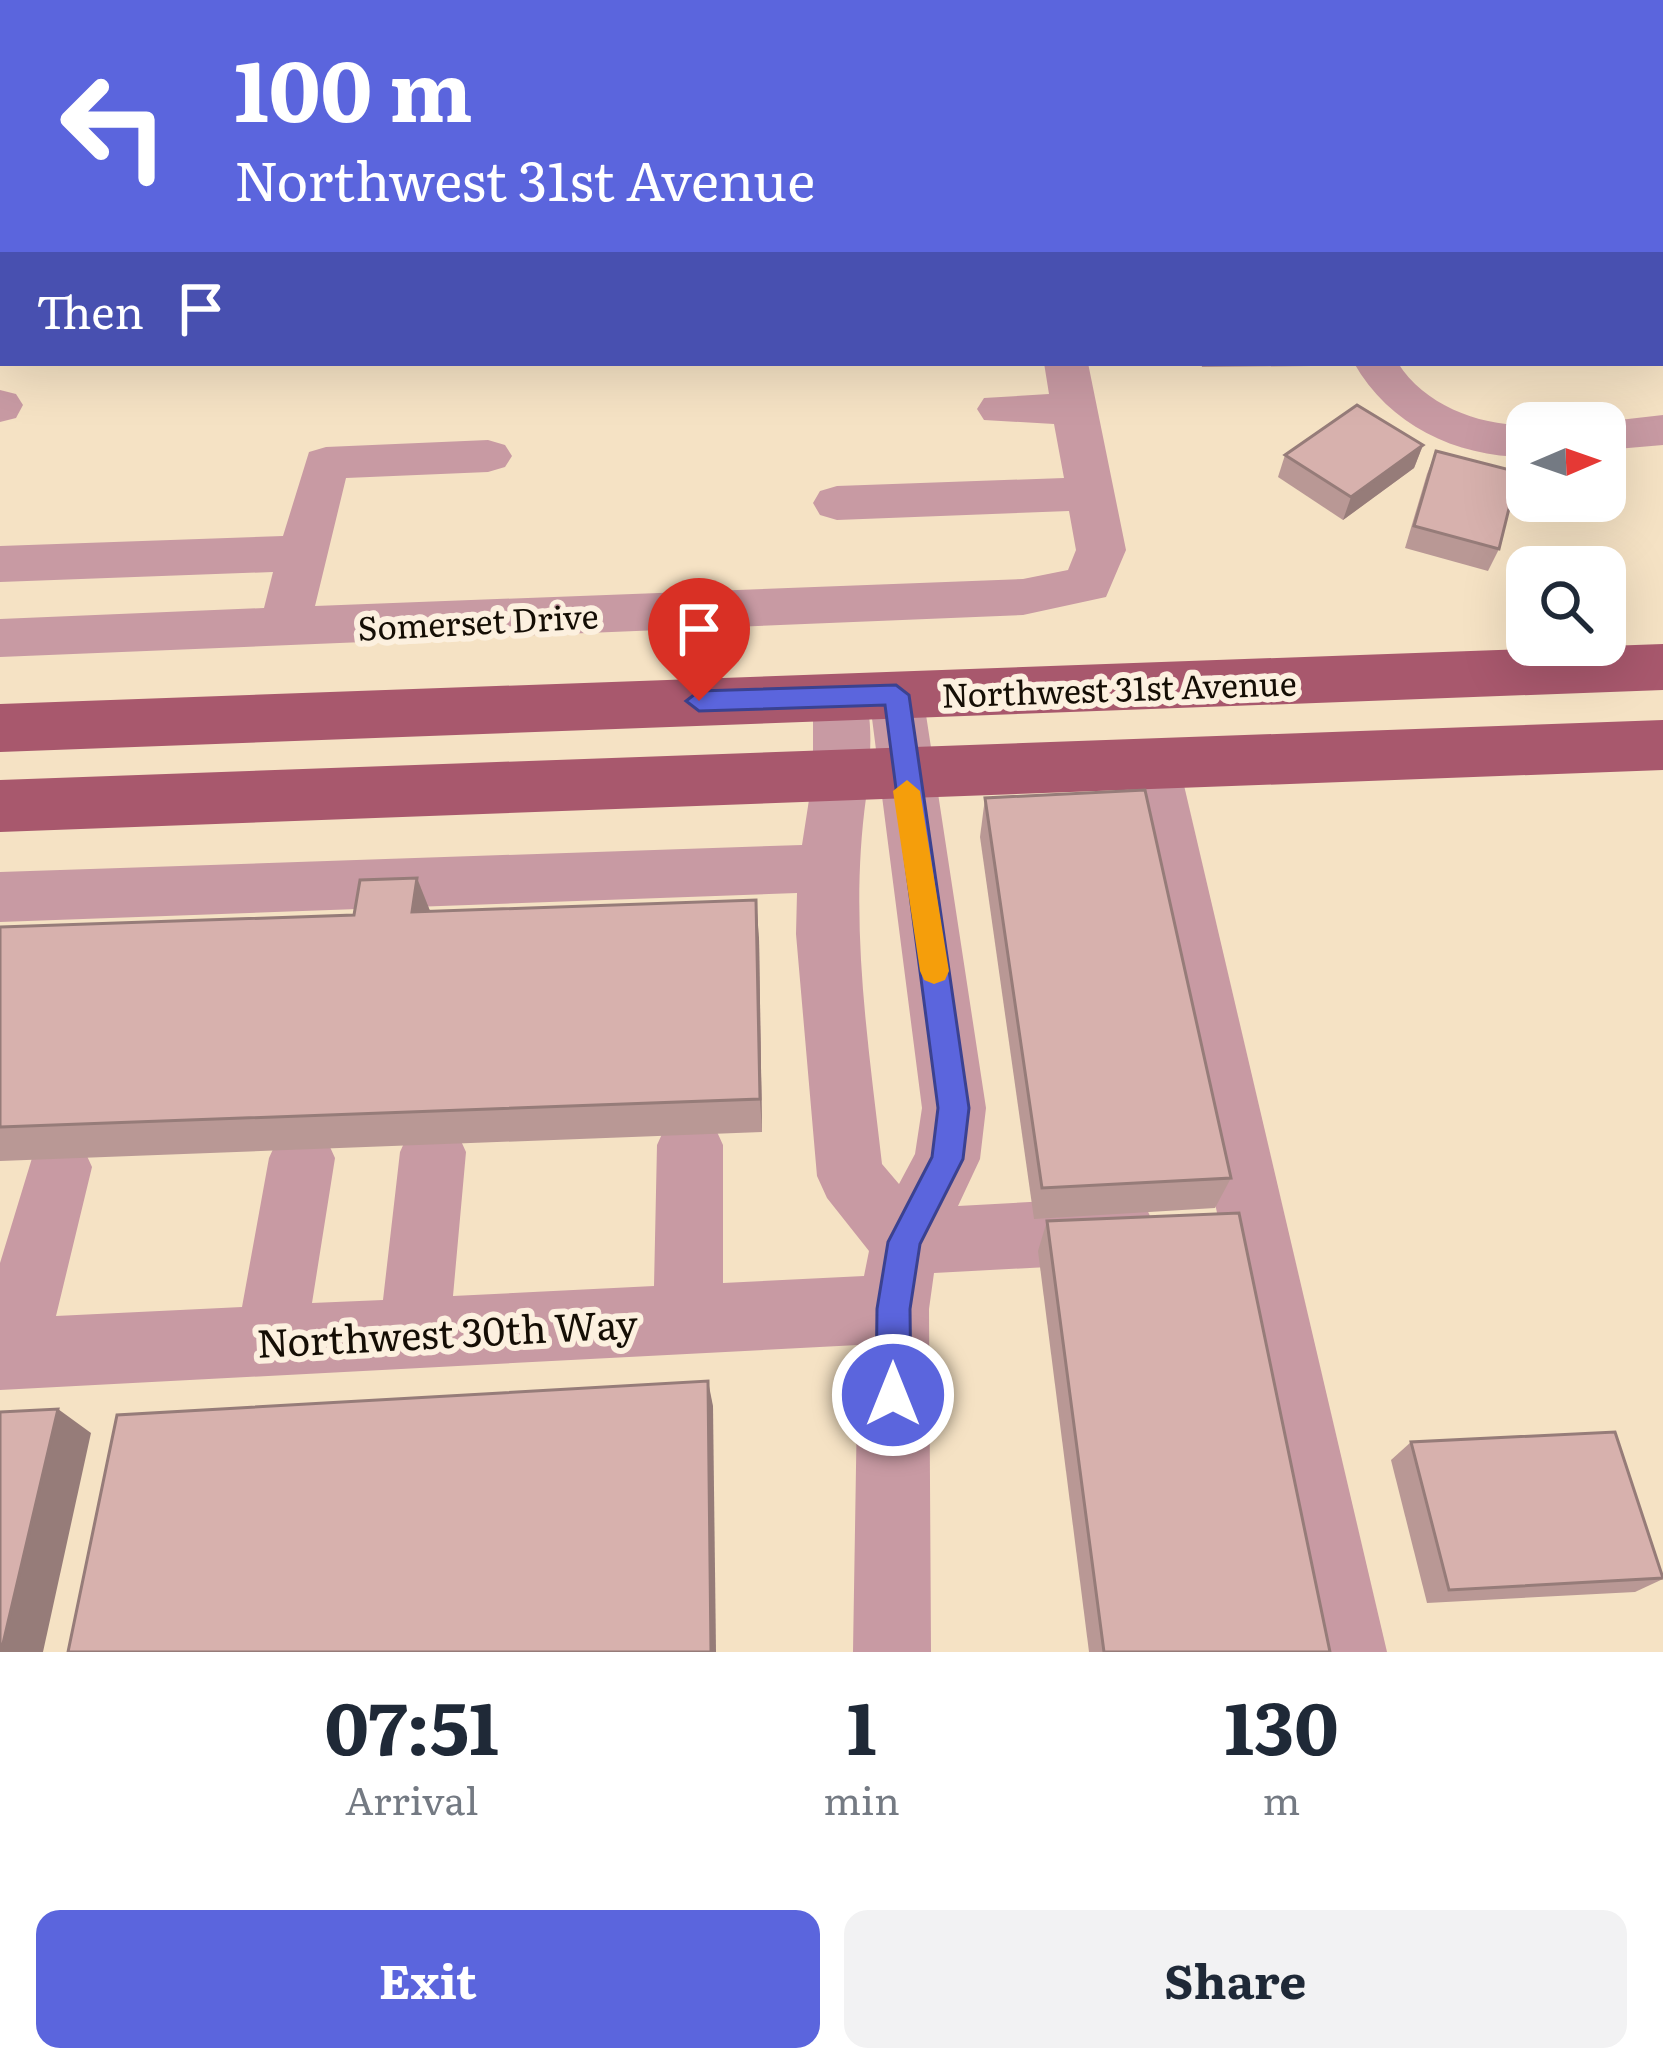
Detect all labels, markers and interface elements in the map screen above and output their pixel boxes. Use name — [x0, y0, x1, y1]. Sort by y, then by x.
text: 100 m — [234, 23, 473, 148]
icon: left — [36, 48, 192, 204]
text: Northwest 31st Avenue — [234, 137, 815, 218]
text: Then — [36, 276, 144, 343]
icon: arrive — [168, 276, 234, 342]
north arrow — [1506, 402, 1626, 522]
map controls — [1506, 402, 1626, 666]
button: search — [1506, 546, 1626, 666]
pin — [648, 578, 750, 701]
street label: Somerset Drive — [356, 589, 600, 651]
icon: arrive — [666, 596, 732, 662]
street label: Northwest 31st Avenue — [941, 656, 1297, 718]
street label: Northwest 30th Way — [255, 1292, 640, 1370]
position arrow — [830, 1332, 956, 1458]
text: 07:51 — [324, 1670, 499, 1777]
text: 1 — [847, 1670, 876, 1777]
text: 130 — [1224, 1670, 1339, 1777]
text: Arrival — [345, 1769, 478, 1827]
text: min — [823, 1769, 900, 1827]
text: m — [1263, 1769, 1300, 1827]
button: Exit — [36, 1910, 820, 2048]
button: Share — [844, 1910, 1627, 2048]

